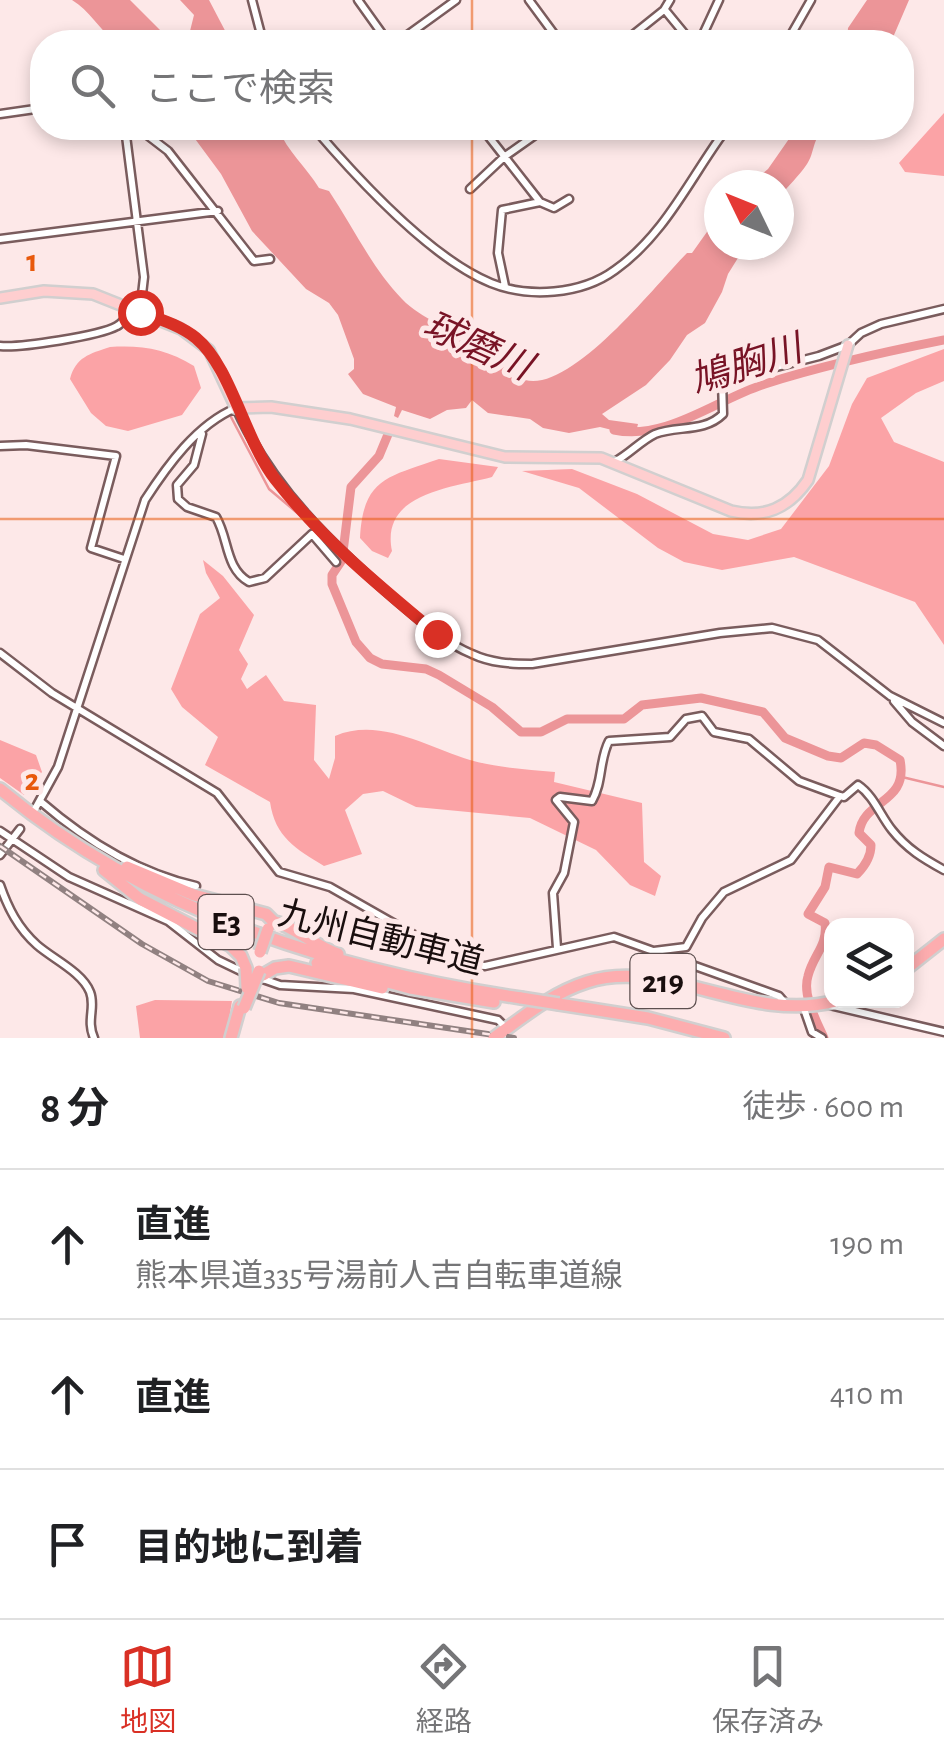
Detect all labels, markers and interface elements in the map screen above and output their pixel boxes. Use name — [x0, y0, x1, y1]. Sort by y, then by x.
search box — [30, 30, 914, 140]
icon: search — [65, 58, 120, 113]
text: ここで検索 — [145, 71, 335, 109]
north arrow — [704, 170, 794, 260]
text: 1 — [26, 245, 38, 277]
route start — [118, 290, 164, 336]
water label: 球磨川 — [417, 304, 541, 389]
water label: 鳩胸川 — [686, 327, 810, 402]
route end — [415, 612, 461, 658]
text: 2 — [24, 764, 40, 796]
street label: 九州自動車道 — [275, 894, 487, 981]
road number: E3 — [198, 895, 254, 949]
map controls — [824, 918, 914, 1008]
button: layers — [824, 918, 914, 1008]
road number: 219 — [630, 954, 696, 1008]
text: 8 分 — [40, 1088, 109, 1130]
text: 徒歩 · 600 m — [742, 1091, 904, 1123]
text: 直進 — [135, 1207, 211, 1245]
icon: ahead — [40, 1217, 95, 1272]
text: 190 m — [830, 1228, 904, 1260]
text: 熊本県道335号湯前人吉自転車道線 — [135, 1260, 623, 1292]
icon: ahead — [40, 1367, 95, 1422]
text: 410 m — [830, 1378, 904, 1410]
text: 直進 — [135, 1380, 211, 1418]
icon: arrive — [40, 1517, 95, 1572]
text: 目的地に到着 — [135, 1530, 363, 1568]
tab: 地図 — [120, 1639, 176, 1740]
tab: 経路 — [416, 1639, 472, 1740]
tab: 保存済み — [712, 1639, 824, 1740]

